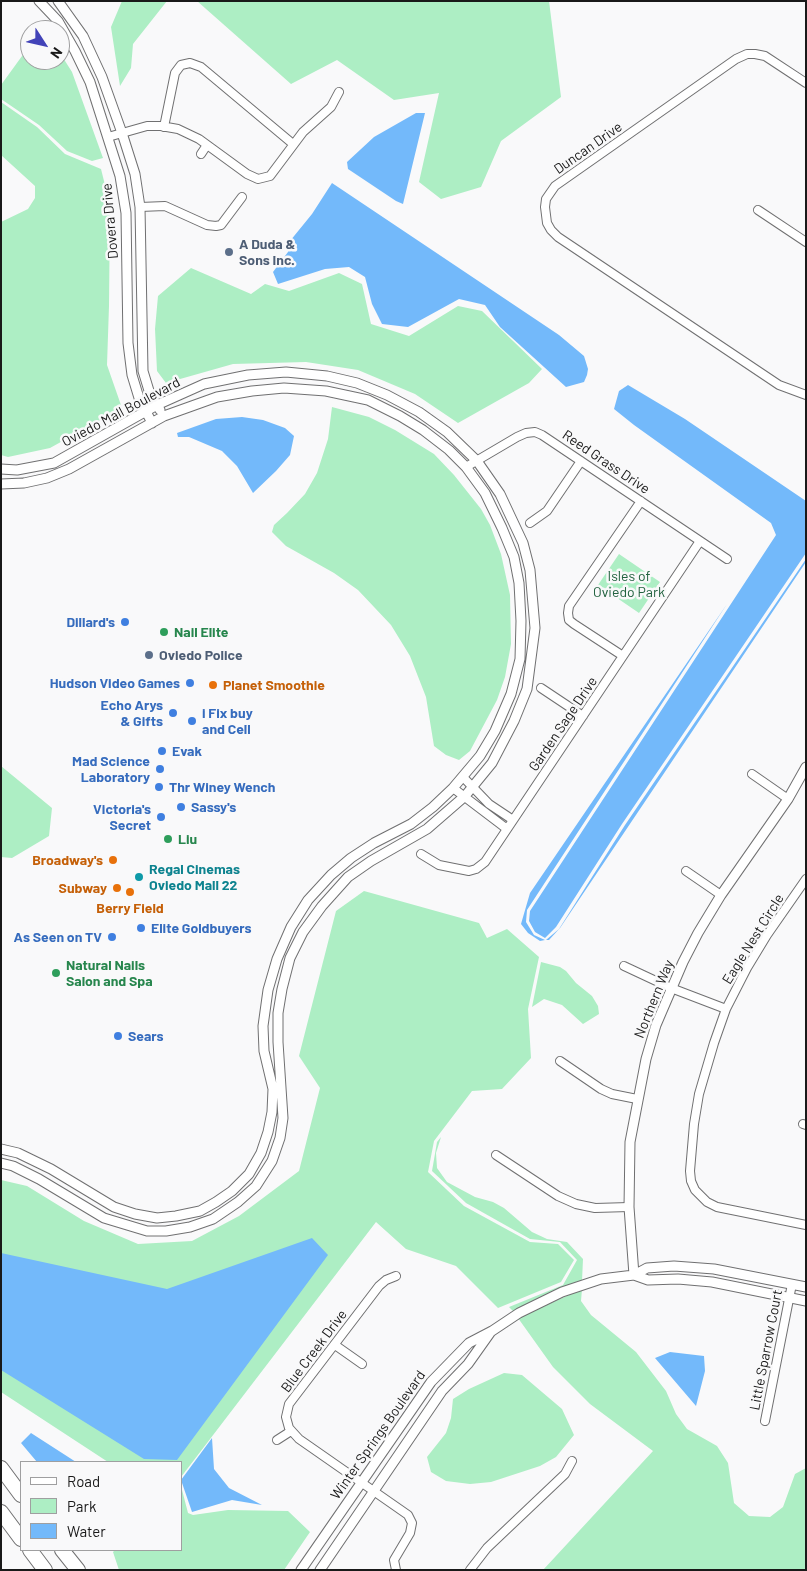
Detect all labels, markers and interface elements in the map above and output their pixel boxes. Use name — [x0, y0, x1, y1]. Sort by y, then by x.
north arrow — [20, 20, 70, 70]
text: N — [47, 45, 67, 62]
street label: Duncan Drive — [551, 118, 625, 178]
street label: Dovera Drive — [98, 182, 122, 260]
place label: A Duda & Sons Inc. — [239, 236, 295, 268]
marker: A Duda & Sons Inc. — [223, 246, 235, 258]
street label: Oviedo Mall Boulevard — [59, 374, 183, 450]
street label: Reed Grass Drive — [559, 427, 653, 497]
park label: Isles of Oviedo Park — [593, 568, 665, 600]
place label: Dillard's — [66, 614, 115, 630]
marker: Dillard's — [119, 616, 131, 628]
place label: Nail Elite — [174, 624, 229, 640]
marker: Nail Elite — [158, 626, 170, 638]
place label: Oviedo Police — [159, 647, 243, 663]
marker: Oviedo Police — [143, 649, 155, 661]
street label: Garden Sage Drive — [525, 674, 601, 774]
place label: Hudson Video Games — [50, 675, 180, 691]
marker: Hudson Video Games — [184, 677, 196, 689]
place label: Planet Smoothie — [223, 677, 325, 693]
marker: Planet Smoothie — [207, 679, 219, 691]
place label: Echo Arys & Gifts — [101, 697, 163, 730]
place label: i Fix buy and Cell — [202, 705, 253, 738]
marker: Echo Arys & Gifts — [167, 707, 179, 719]
marker: i Fix buy and Cell — [186, 715, 198, 727]
place label: Evak — [172, 743, 202, 759]
marker: Evak — [156, 745, 168, 757]
place label: Mad Science Laboratory — [72, 753, 150, 786]
marker: Mad Science Laboratory — [154, 763, 166, 775]
place label: Thr Winey Wench — [169, 779, 275, 795]
marker: Thr Winey Wench — [153, 781, 165, 793]
place label: Sassy's — [191, 799, 236, 815]
place label: Victoria's Secret — [93, 801, 151, 834]
marker: Sassy's — [175, 801, 187, 813]
marker: Victoria's Secret — [155, 811, 167, 823]
place label: Liu — [178, 831, 197, 847]
marker: Liu — [162, 833, 174, 845]
place label: Broadway's — [32, 852, 103, 868]
marker: Broadway's — [107, 854, 119, 866]
place label: Regal Cinemas Oviedo Mall 22 — [149, 861, 240, 894]
marker: Regal Cinemas Oviedo Mall 22 — [133, 871, 145, 883]
place label: Subway — [59, 880, 107, 896]
marker: Subway — [111, 882, 123, 894]
marker: Berry Field — [124, 886, 136, 898]
street label: Eagle Nest Circle — [719, 891, 787, 987]
place label: Berry Field — [96, 900, 164, 916]
place label: Elite Goldbuyers — [151, 920, 252, 936]
marker: Elite Goldbuyers — [135, 922, 147, 934]
place label: As Seen on TV — [14, 929, 102, 945]
marker: As Seen on TV — [106, 931, 118, 943]
place label: Natural Nails Salon and Spa — [66, 957, 153, 990]
street label: Northern Way — [631, 957, 677, 1041]
marker: Natural Nails Salon and Spa — [50, 967, 62, 979]
place label: Sears — [128, 1028, 164, 1044]
marker: Sears — [112, 1030, 124, 1042]
street label: Little Sparrow Court — [746, 1288, 786, 1412]
street label: Blue Creek Drive — [277, 1306, 351, 1396]
street label: Winter Springs Boulevard — [327, 1367, 429, 1503]
legend — [20, 1461, 182, 1551]
text: Road — [67, 1472, 100, 1490]
text: Park — [67, 1497, 96, 1515]
text: Water — [67, 1522, 106, 1540]

